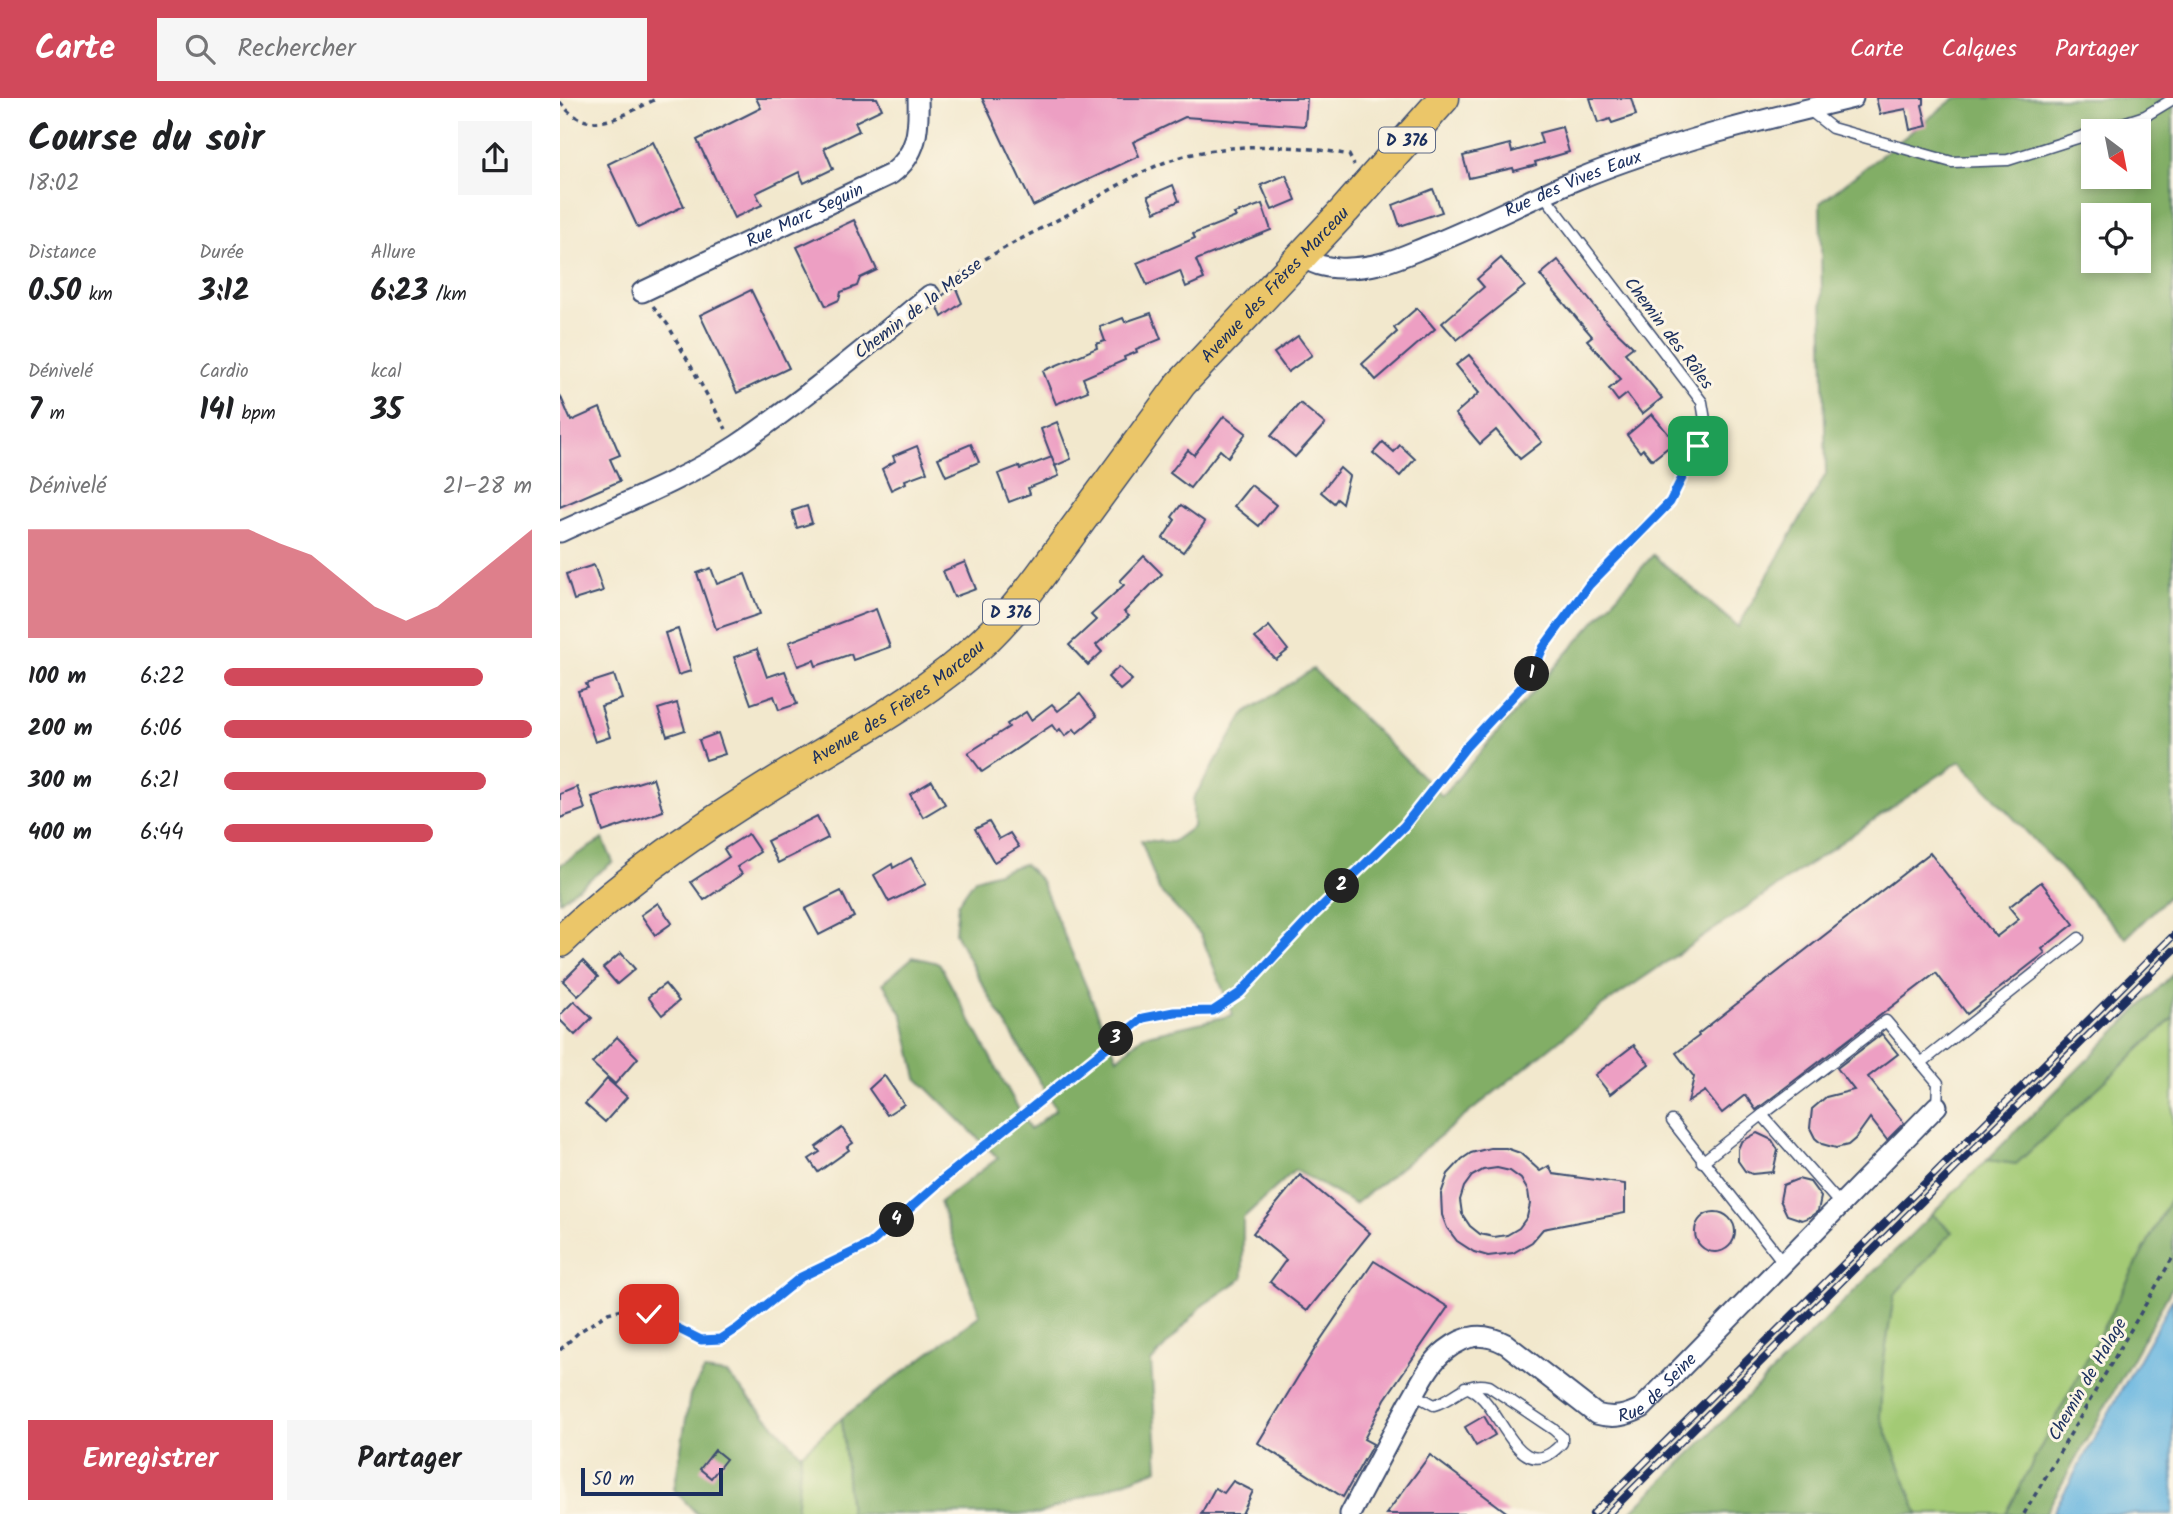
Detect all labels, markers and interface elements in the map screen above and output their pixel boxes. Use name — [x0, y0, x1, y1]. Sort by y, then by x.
search box — [157, 18, 647, 81]
text: Carte — [35, 23, 115, 76]
text: Rechercher — [237, 28, 356, 70]
icon: search — [181, 30, 219, 68]
text: Carte — [1850, 30, 1904, 69]
text: Calques — [1942, 30, 2017, 69]
text: Partager — [2055, 30, 2138, 69]
text: Course du soir — [28, 110, 264, 170]
north arrow — [2081, 119, 2151, 189]
map controls — [2081, 119, 2151, 273]
button: share — [458, 121, 532, 195]
road number: D 376 — [1379, 128, 1435, 152]
street label: Rue des Vives Eaux — [1500, 143, 1646, 226]
text: 18:02 — [28, 166, 80, 202]
street label: Rue Marc Seguin — [742, 176, 869, 257]
street label: Avenue des Frères Marceau — [1195, 200, 1357, 371]
button: locate — [2081, 203, 2151, 273]
text: Distance — [28, 238, 96, 268]
text: Durée — [199, 238, 244, 268]
text: Allure — [371, 238, 416, 268]
street label: Chemin de la Messe — [849, 251, 989, 367]
text: 0.50 — [28, 268, 81, 316]
text: 3:12 — [199, 268, 250, 316]
text: 6:23 — [371, 268, 428, 316]
street label: Chemin des Rôles — [1616, 271, 1720, 397]
text: km — [81, 280, 113, 310]
text: /km — [428, 280, 467, 310]
text: Dénivelé — [28, 357, 93, 387]
text: Cardio — [199, 357, 249, 387]
text: kcal — [371, 357, 402, 387]
text: 7 — [28, 387, 42, 435]
text: 141 — [199, 387, 234, 435]
text: 35 — [371, 387, 402, 435]
text: m — [42, 399, 65, 429]
text: bpm — [234, 399, 276, 429]
pin — [1668, 416, 1728, 476]
icon: arrive — [1679, 427, 1717, 465]
text: Dénivelé — [28, 469, 106, 505]
text: 21–28 m — [443, 469, 532, 505]
road number: D 376 — [983, 600, 1039, 624]
street label: Avenue des Frères Marceau — [806, 633, 993, 774]
pin: 1 — [1514, 656, 1550, 692]
text: 1 — [1529, 658, 1534, 688]
text: 100 m — [28, 659, 86, 695]
text: 6:22 — [140, 659, 185, 695]
text: 200 m — [28, 711, 93, 747]
text: 6:06 — [140, 711, 183, 747]
text: 300 m — [28, 763, 92, 799]
text: 6:21 — [140, 763, 179, 799]
text: 400 m — [28, 815, 92, 851]
text: 6:44 — [140, 815, 184, 851]
pin: 2 — [1324, 868, 1360, 904]
text: 2 — [1336, 870, 1347, 900]
pin: 3 — [1098, 1021, 1134, 1056]
text: 3 — [1110, 1023, 1121, 1053]
pin: 4 — [880, 1202, 914, 1238]
text: 4 — [891, 1204, 902, 1234]
pin — [619, 1284, 679, 1344]
icon: check — [630, 1295, 668, 1333]
street label: Chemin de Halage — [2041, 1313, 2135, 1447]
street label: Rue de Seine — [1615, 1347, 1705, 1432]
button: Enregistrer — [28, 1420, 273, 1500]
button: Partager — [287, 1420, 532, 1500]
scale bar — [581, 1465, 723, 1497]
text: 50 m — [592, 1465, 634, 1495]

